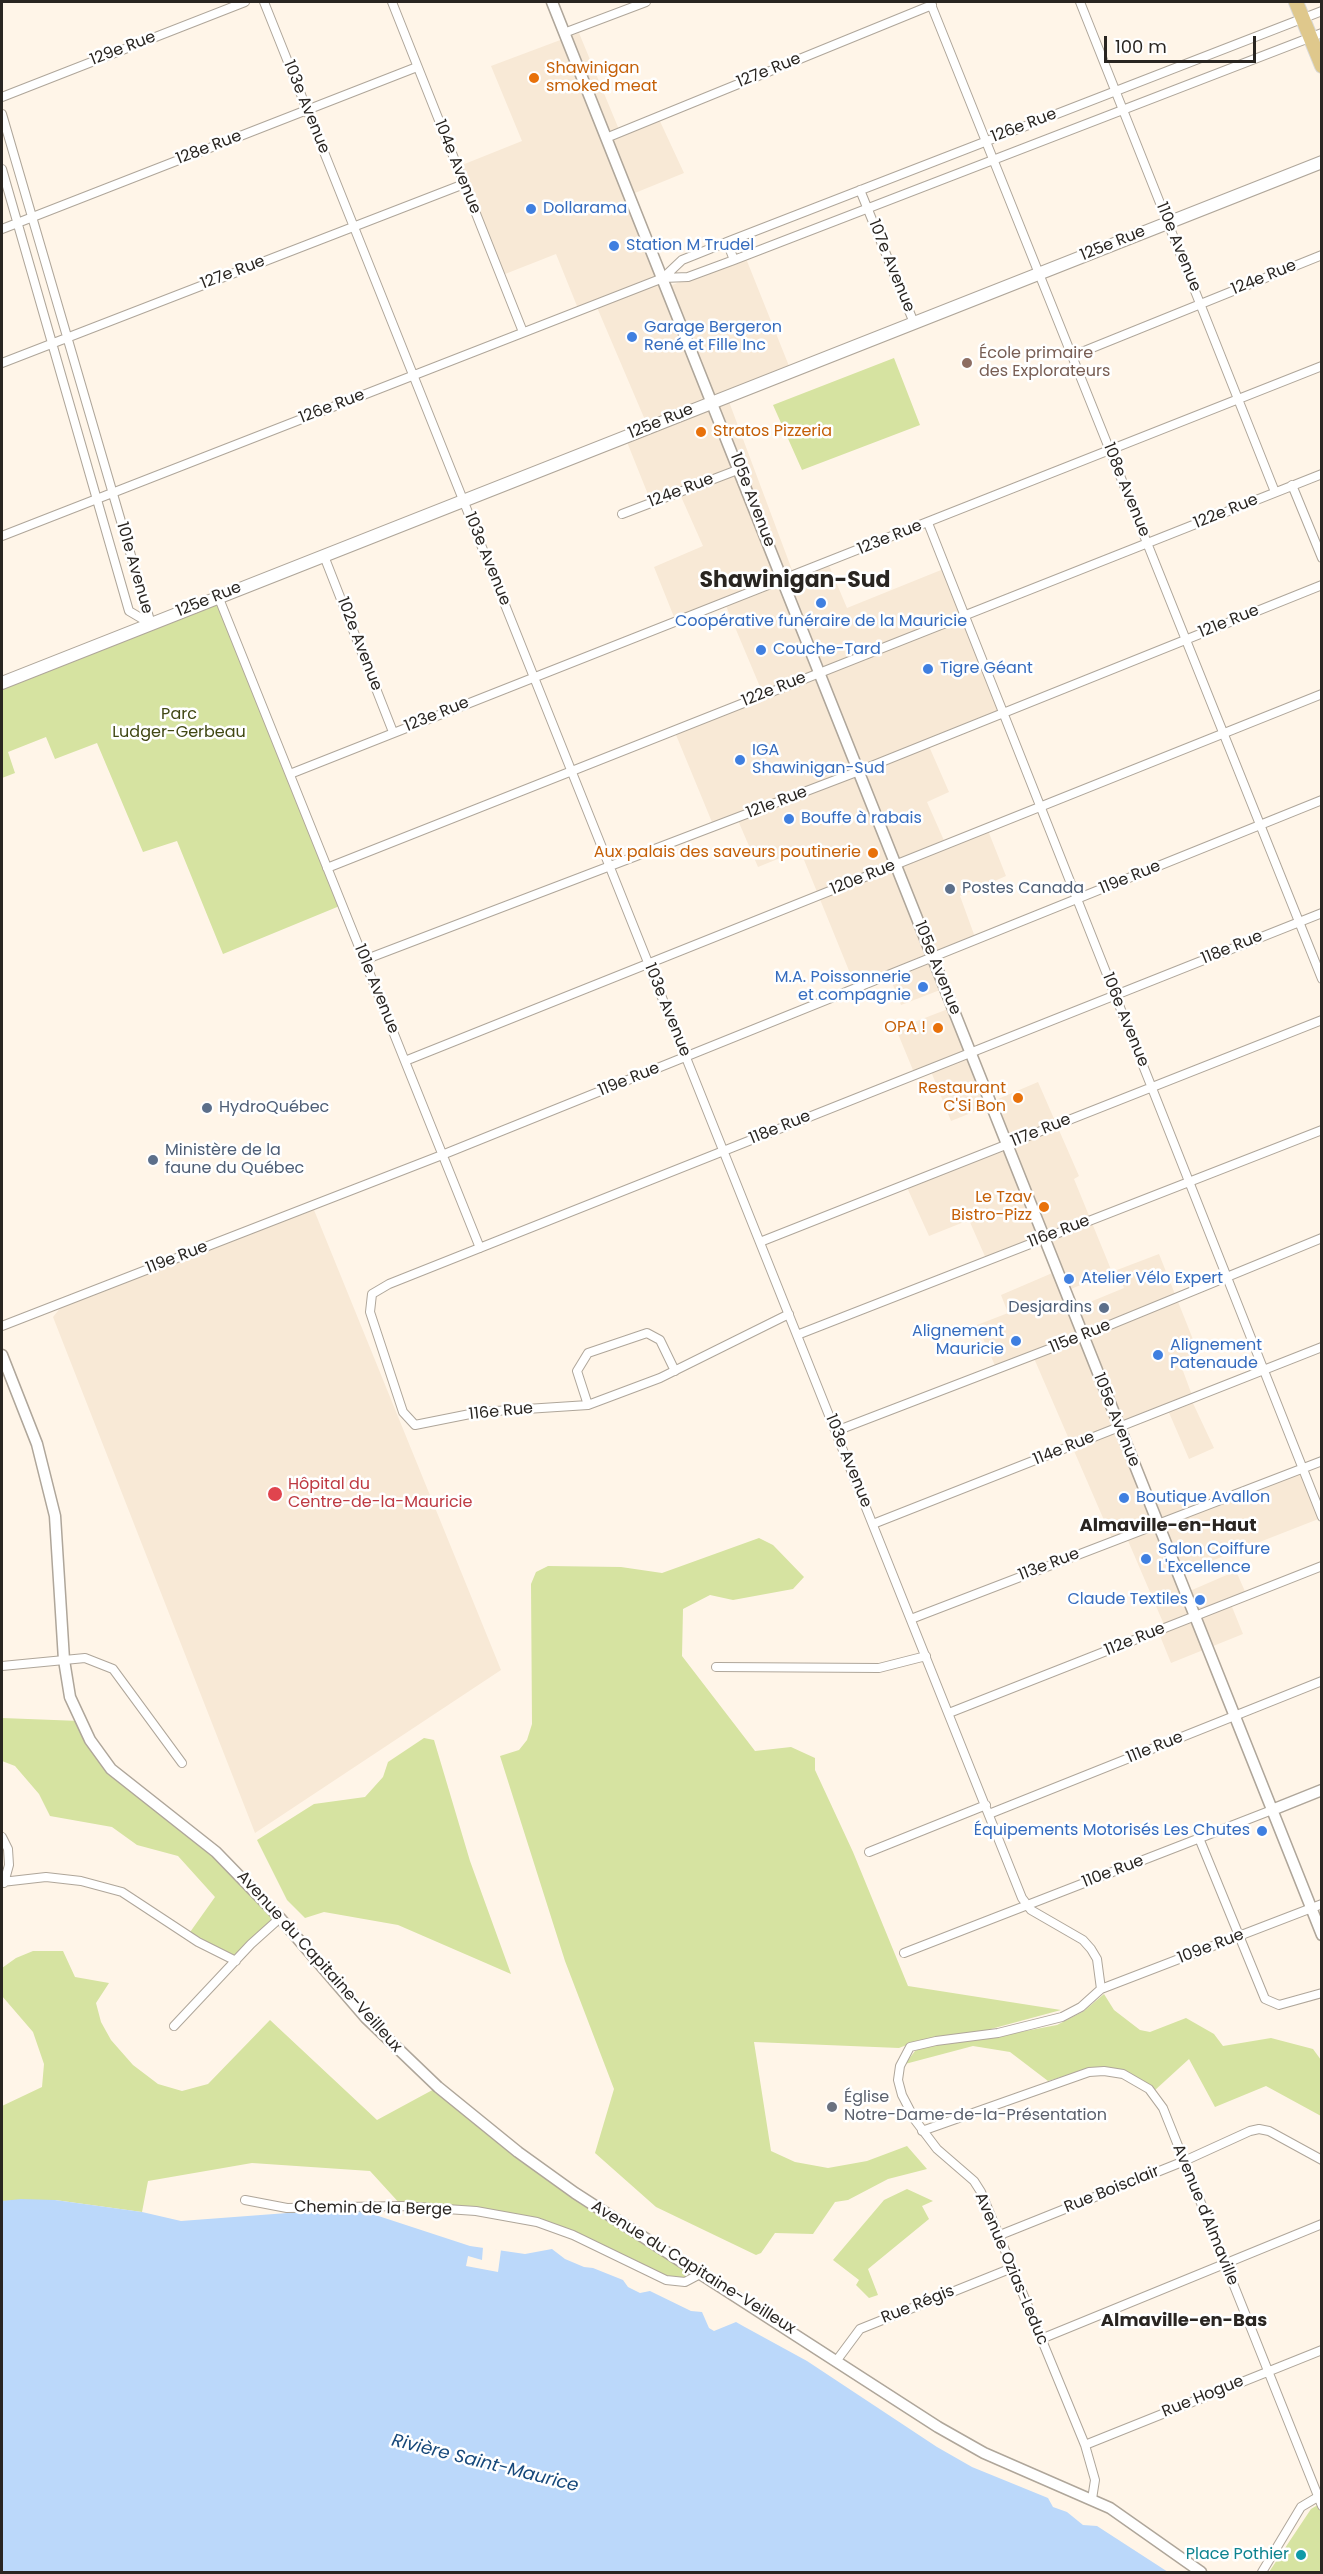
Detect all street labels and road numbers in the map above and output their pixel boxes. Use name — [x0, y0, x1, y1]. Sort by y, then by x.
street label: 129e Rue — [88, 28, 158, 70]
street label: 127e Rue — [734, 50, 804, 92]
street label: 103e Avenue — [279, 58, 333, 156]
street label: 126e Rue — [989, 105, 1059, 147]
street label: 104e Avenue — [429, 117, 485, 217]
street label: 128e Rue — [174, 127, 244, 169]
street label: 110e Avenue — [1151, 200, 1205, 294]
street label: 107e Avenue — [864, 217, 918, 315]
street label: 125e Rue — [1078, 222, 1148, 266]
street label: 127e Rue — [198, 252, 268, 294]
street label: 124e Rue — [1229, 256, 1299, 300]
street label: 126e Rue — [297, 386, 367, 428]
street label: 125e Rue — [626, 400, 696, 444]
street label: 108e Avenue — [1098, 440, 1154, 540]
street label: 105e Avenue — [725, 450, 779, 550]
street label: 124e Rue — [646, 470, 716, 512]
street label: 122e Rue — [1191, 490, 1261, 534]
street label: 103e Avenue — [460, 510, 514, 608]
street label: 123e Rue — [855, 516, 925, 560]
street label: 101e Avenue — [112, 520, 156, 616]
street label: 125e Rue — [174, 578, 244, 622]
street label: 102e Avenue — [332, 595, 386, 693]
street label: 121e Rue — [1196, 601, 1262, 643]
street label: 122e Rue — [739, 668, 809, 712]
street label: 123e Rue — [402, 693, 472, 737]
street label: 121e Rue — [744, 783, 810, 823]
street label: 120e Rue — [828, 856, 898, 900]
street label: 119e Rue — [1097, 857, 1163, 899]
street label: 105e Avenue — [909, 918, 965, 1018]
street label: 118e Rue — [1199, 927, 1265, 969]
street label: 101e Avenue — [349, 942, 403, 1036]
street label: 103e Avenue — [640, 961, 694, 1059]
street label: 106e Avenue — [1097, 970, 1153, 1070]
street label: 119e Rue — [596, 1059, 662, 1101]
street label: 118e Rue — [747, 1107, 813, 1149]
street label: 117e Rue — [1008, 1110, 1074, 1152]
street label: 116e Rue — [1025, 1211, 1093, 1253]
street label: 119e Rue — [143, 1237, 211, 1279]
street label: 115e Rue — [1047, 1316, 1113, 1358]
street label: 105e Avenue — [1088, 1370, 1144, 1470]
street label: 116e Rue — [468, 1399, 534, 1425]
street label: 103e Avenue — [821, 1412, 875, 1510]
street label: 114e Rue — [1031, 1428, 1097, 1470]
street label: 113e Rue — [1016, 1545, 1082, 1585]
street label: 112e Rue — [1102, 1619, 1168, 1661]
street label: 111e Rue — [1124, 1728, 1186, 1768]
street label: 110e Rue — [1080, 1852, 1146, 1892]
street label: Avenue du Capitaine-Veilleux — [232, 1867, 406, 2057]
street label: 109e Rue — [1175, 1926, 1247, 1968]
street label: Avenue d'Almaville — [1168, 2142, 1242, 2288]
street label: Rue Boisclair — [1062, 2162, 1162, 2218]
street label: Avenue Ozias-Leduc — [970, 2190, 1052, 2348]
street label: Avenue du Capitaine-Veilleux — [587, 2197, 799, 2339]
street label: Chemin de la Berge — [294, 2198, 452, 2220]
street label: Rue Régis — [879, 2282, 957, 2328]
street label: Rue Hogue — [1159, 2372, 1247, 2422]

